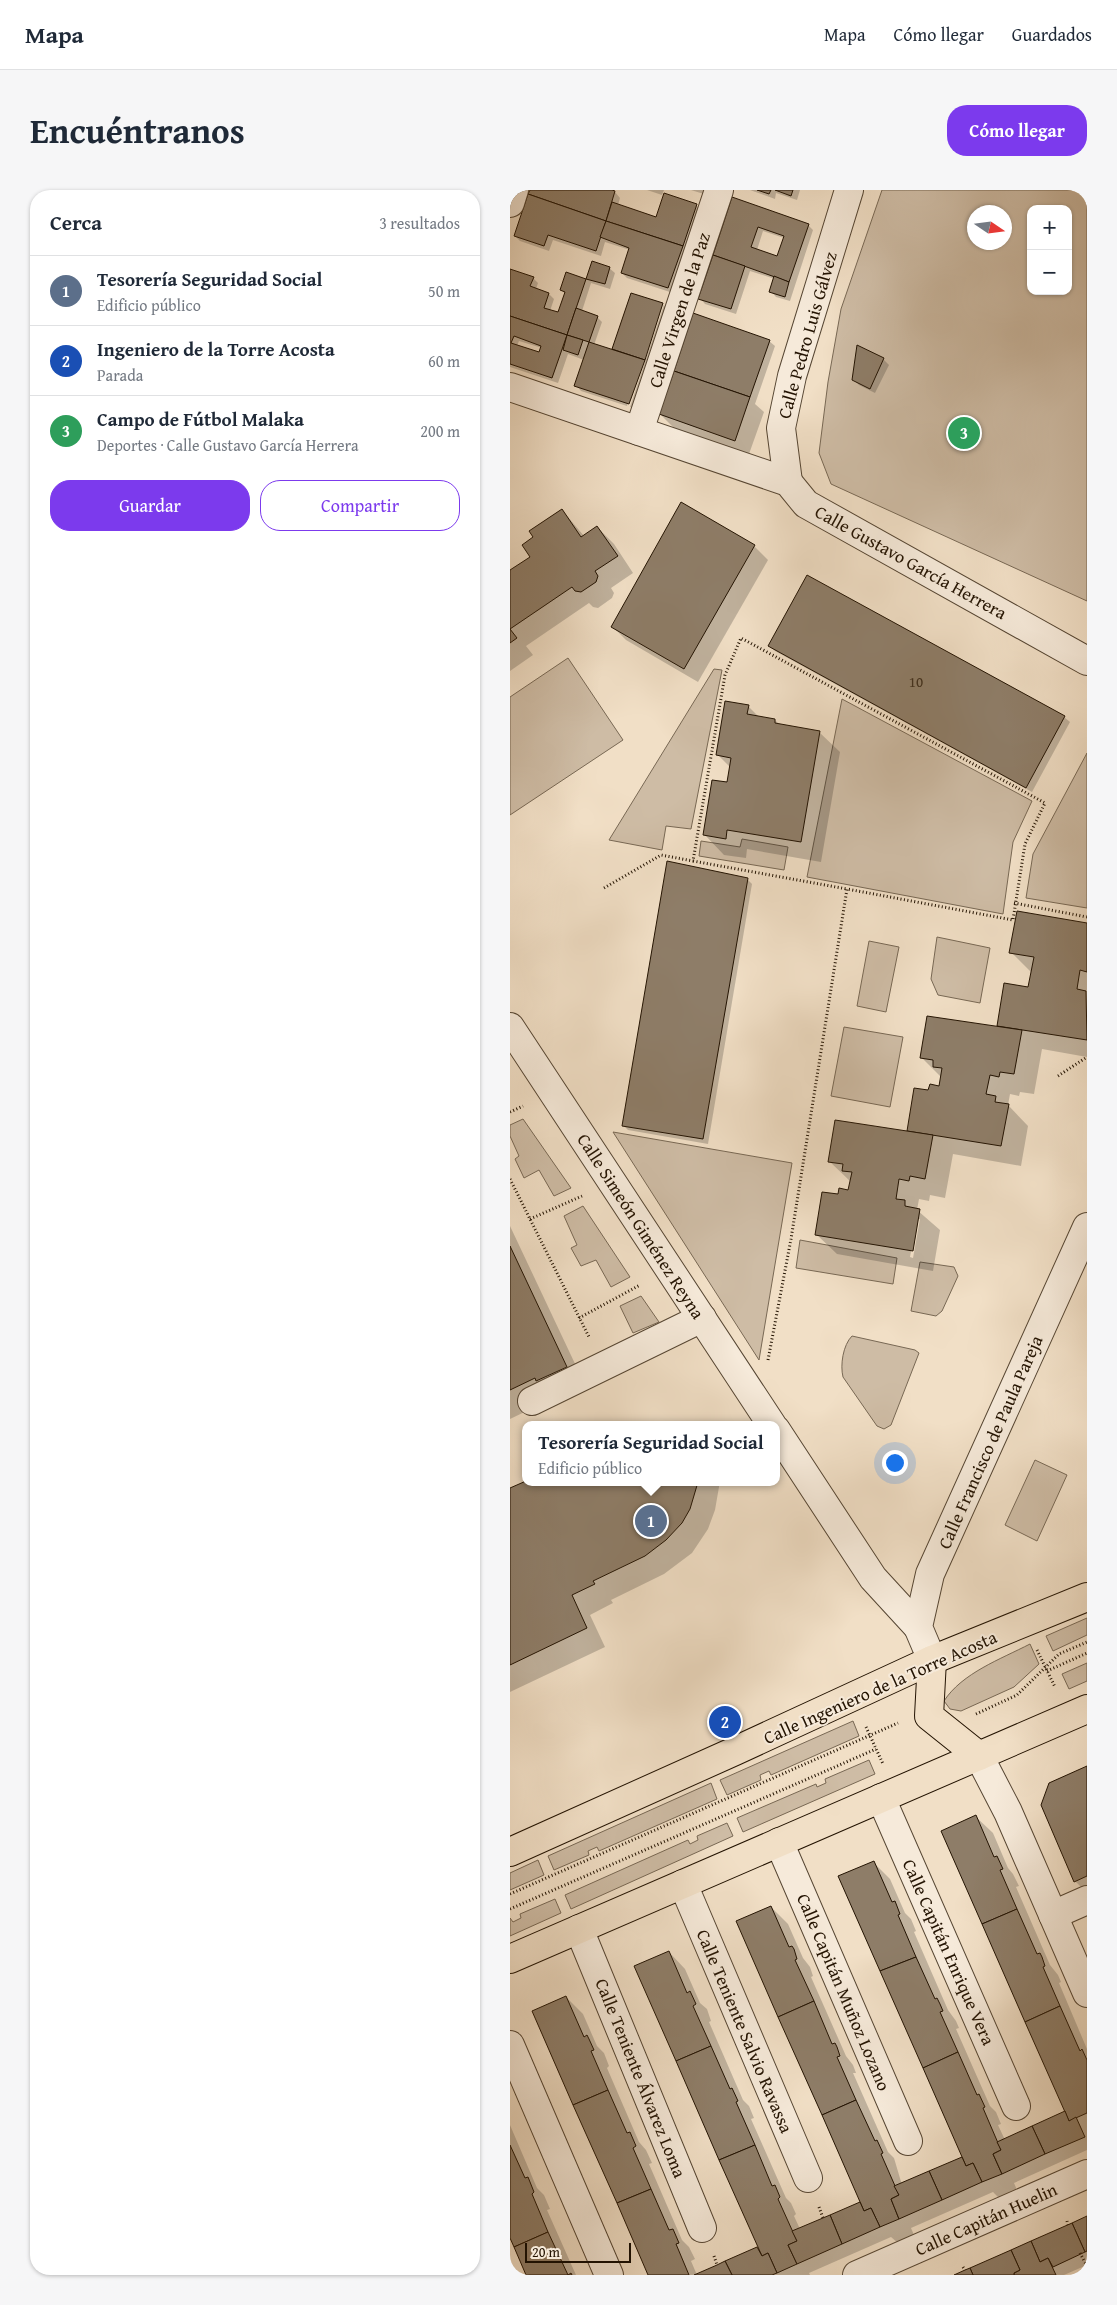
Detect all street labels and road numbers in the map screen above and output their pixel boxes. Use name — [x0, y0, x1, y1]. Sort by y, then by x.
street label: Calle Virgen de la Paz — [641, 229, 717, 391]
street label: Calle Pedro Luis Gálvez — [770, 248, 844, 422]
street label: Calle Gustavo García Herrera — [810, 498, 1012, 626]
street label: Calle Simeón Giménez Reyna — [571, 1128, 712, 1325]
street label: Calle Francisco de Paula Pareja — [931, 1330, 1050, 1553]
street label: Calle Ingeniero de la Torre Acosta — [759, 1623, 1001, 1751]
street label: Calle Capitán Enrique Vera — [896, 1855, 1002, 2050]
street label: Calle Capitán Muñoz Lozano — [790, 1889, 898, 2095]
street label: Calle Teniente Salvio Ravassa — [690, 1925, 800, 2138]
street label: Calle Teniente Álvarez Loma — [589, 1974, 694, 2182]
street label: Calle Capitán Huelin — [911, 2176, 1061, 2262]

